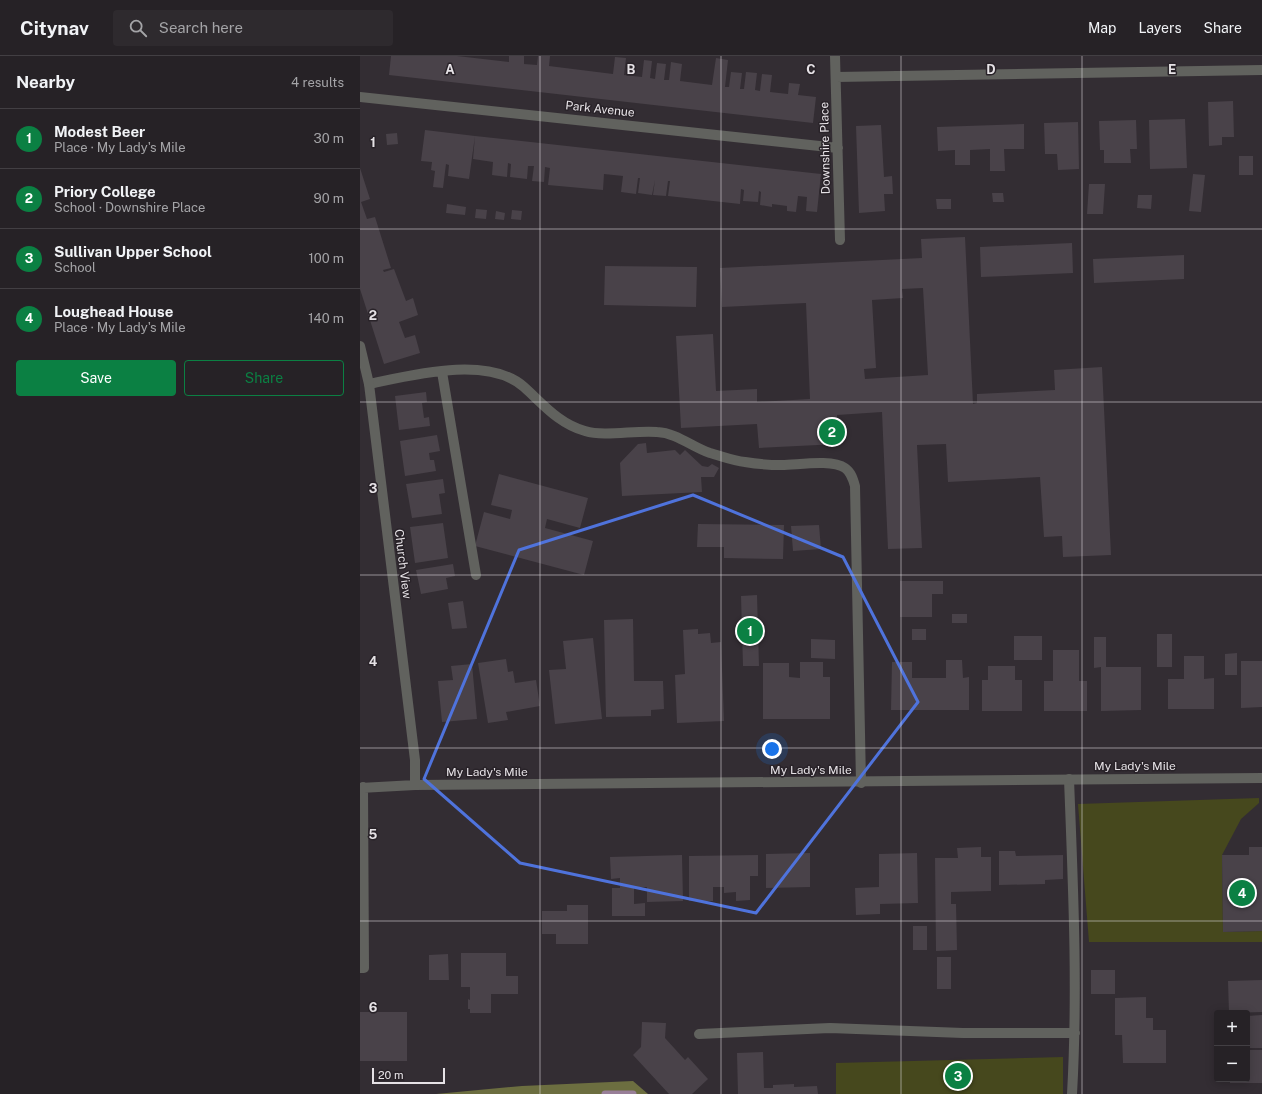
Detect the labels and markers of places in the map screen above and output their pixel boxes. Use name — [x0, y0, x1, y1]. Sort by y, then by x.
pin: 2 — [819, 417, 845, 447]
pin: 1 — [737, 616, 763, 646]
pin: 4 — [1229, 878, 1255, 908]
pin: 3 — [945, 1061, 971, 1091]

